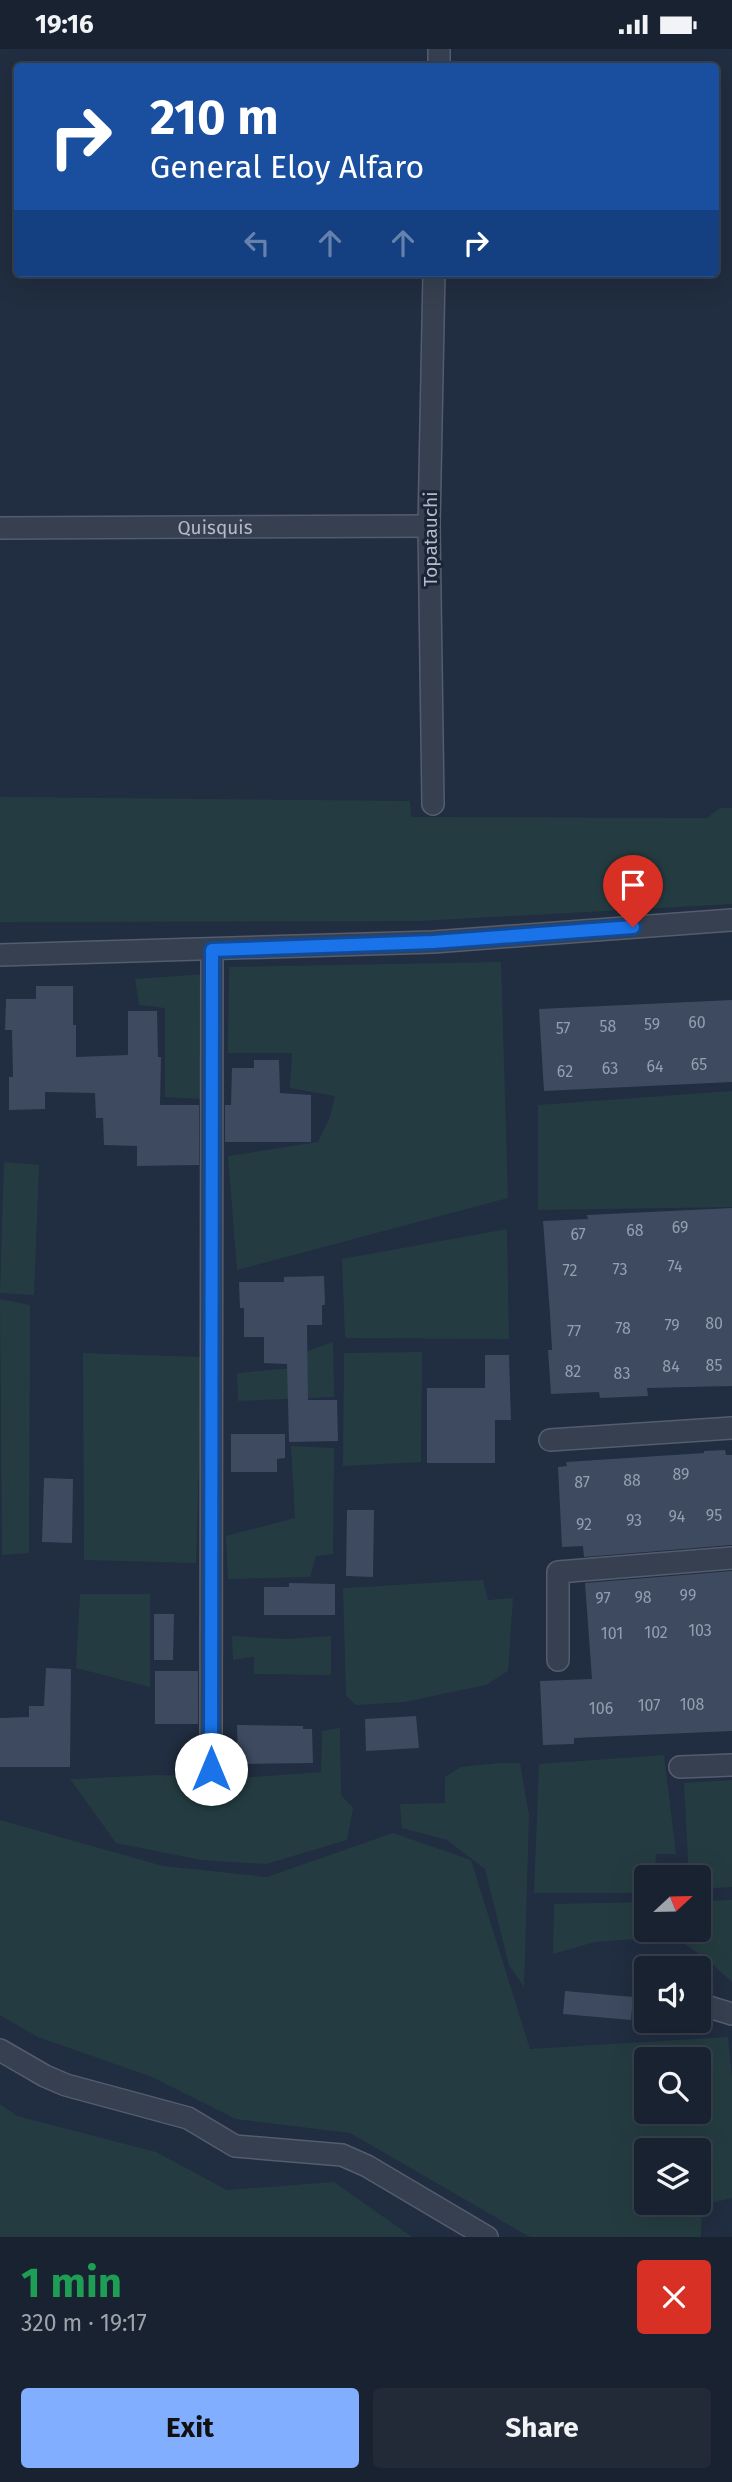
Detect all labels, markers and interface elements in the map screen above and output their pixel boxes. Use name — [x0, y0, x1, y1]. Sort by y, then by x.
text: 19:16 — [35, 9, 94, 40]
text: 210 m — [150, 88, 279, 147]
icon: right — [35, 91, 126, 182]
text: General Eloy Alfaro — [150, 148, 424, 186]
icon: left — [238, 224, 276, 262]
icon: ahead — [311, 224, 349, 262]
icon: ahead — [384, 224, 422, 262]
icon: right — [457, 224, 495, 262]
street label: Topatauchi — [419, 491, 442, 587]
street label: Quisquis — [177, 516, 253, 539]
pin — [603, 855, 663, 927]
icon: arrive — [614, 866, 652, 904]
house number: 60 — [688, 1013, 706, 1032]
house number: 59 — [644, 1015, 660, 1034]
house number: 58 — [600, 1017, 617, 1036]
house number: 57 — [556, 1019, 570, 1038]
house number: 65 — [691, 1055, 707, 1074]
house number: 64 — [646, 1057, 664, 1076]
house number: 63 — [602, 1059, 618, 1078]
house number: 62 — [557, 1062, 573, 1081]
house number: 69 — [672, 1218, 688, 1237]
house number: 68 — [626, 1221, 644, 1240]
house number: 67 — [570, 1225, 586, 1244]
house number: 74 — [668, 1257, 683, 1276]
house number: 73 — [613, 1260, 627, 1279]
house number: 72 — [563, 1261, 577, 1280]
house number: 80 — [705, 1314, 723, 1333]
house number: 79 — [664, 1316, 680, 1335]
house number: 78 — [615, 1319, 631, 1338]
house number: 77 — [567, 1322, 581, 1341]
house number: 85 — [706, 1356, 722, 1375]
house number: 84 — [662, 1357, 680, 1376]
house number: 82 — [565, 1362, 581, 1381]
house number: 83 — [614, 1364, 630, 1383]
house number: 89 — [673, 1465, 689, 1484]
house number: 88 — [623, 1471, 641, 1490]
house number: 87 — [574, 1473, 590, 1492]
house number: 95 — [706, 1506, 722, 1525]
house number: 94 — [669, 1507, 686, 1526]
house number: 93 — [626, 1511, 642, 1530]
house number: 92 — [576, 1515, 592, 1534]
house number: 99 — [680, 1586, 696, 1605]
house number: 98 — [634, 1588, 652, 1607]
house number: 97 — [595, 1589, 611, 1608]
house number: 103 — [688, 1621, 712, 1640]
house number: 102 — [644, 1623, 668, 1642]
house number: 101 — [601, 1624, 623, 1643]
house number: 108 — [680, 1695, 705, 1714]
house number: 107 — [638, 1696, 660, 1715]
house number: 106 — [589, 1699, 613, 1718]
position arrow — [174, 1732, 248, 1806]
north arrow — [634, 1865, 710, 1943]
map controls — [634, 1865, 711, 2215]
button: sound — [634, 1956, 711, 2033]
button: search — [634, 2047, 711, 2124]
button: layers — [634, 2138, 711, 2215]
text: 1 min — [21, 2258, 122, 2308]
button: close — [637, 2260, 711, 2334]
text: 320 m · 19:17 — [21, 2309, 147, 2337]
button: Exit — [21, 2388, 359, 2468]
button: Share — [373, 2388, 711, 2468]

